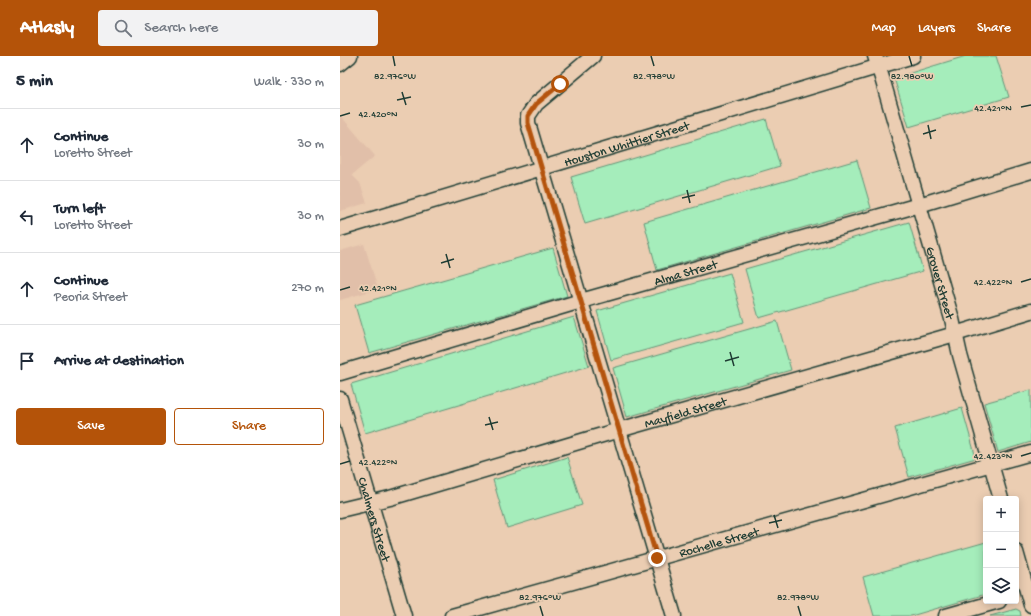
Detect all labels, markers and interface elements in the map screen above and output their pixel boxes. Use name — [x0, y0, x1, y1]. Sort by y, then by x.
search box — [98, 10, 378, 46]
text: Atlasly — [20, 17, 74, 40]
icon: search — [112, 17, 134, 39]
text: Search here — [144, 19, 218, 37]
text: Map — [872, 20, 896, 37]
text: Layers — [918, 20, 955, 37]
text: Share — [977, 20, 1011, 37]
text: 82.976°W — [374, 71, 416, 83]
text: 82.978°W — [633, 71, 676, 83]
text: 82.980°W — [891, 71, 934, 83]
text: 5 min — [16, 72, 53, 92]
text: Walk · 330 m — [254, 75, 324, 90]
route start — [551, 75, 569, 93]
text: 42.421°N — [974, 103, 1012, 115]
text: 42.420°N — [358, 109, 398, 121]
street label: Houston Whittier Street — [563, 119, 693, 171]
text: Continue — [54, 128, 108, 146]
icon: ahead — [16, 134, 38, 156]
text: 30 m — [298, 137, 324, 152]
text: Loretto Street — [54, 146, 132, 161]
text: Turn left — [54, 200, 105, 218]
icon: left — [16, 206, 38, 228]
text: 30 m — [298, 209, 324, 224]
text: Loretto Street — [54, 218, 132, 233]
street label: Grover Street — [921, 245, 957, 323]
street label: Alma Street — [653, 257, 721, 290]
text: Continue — [54, 272, 108, 290]
text: 42.422°N — [974, 277, 1013, 289]
icon: ahead — [16, 278, 38, 300]
text: 270 m — [291, 281, 324, 296]
text: 42.421°N — [359, 283, 397, 295]
text: Peoria Street — [54, 290, 127, 305]
icon: arrive — [16, 350, 38, 372]
text: Arrive at destination — [54, 352, 184, 370]
street label: Mayfield Street — [643, 394, 730, 432]
button: Save — [16, 408, 166, 445]
button: Share — [174, 408, 324, 445]
text: 42.423°N — [974, 451, 1013, 463]
text: 42.422°N — [359, 457, 398, 469]
street label: Chalmers Street — [353, 476, 393, 565]
map controls — [983, 496, 1019, 604]
button: + — [983, 496, 1019, 532]
street label: Rochelle Street — [678, 525, 762, 562]
button: − — [983, 532, 1019, 568]
route end — [648, 549, 666, 567]
button: layers — [983, 568, 1019, 604]
text: 82.976°W — [519, 592, 561, 604]
text: 82.978°W — [777, 592, 820, 604]

